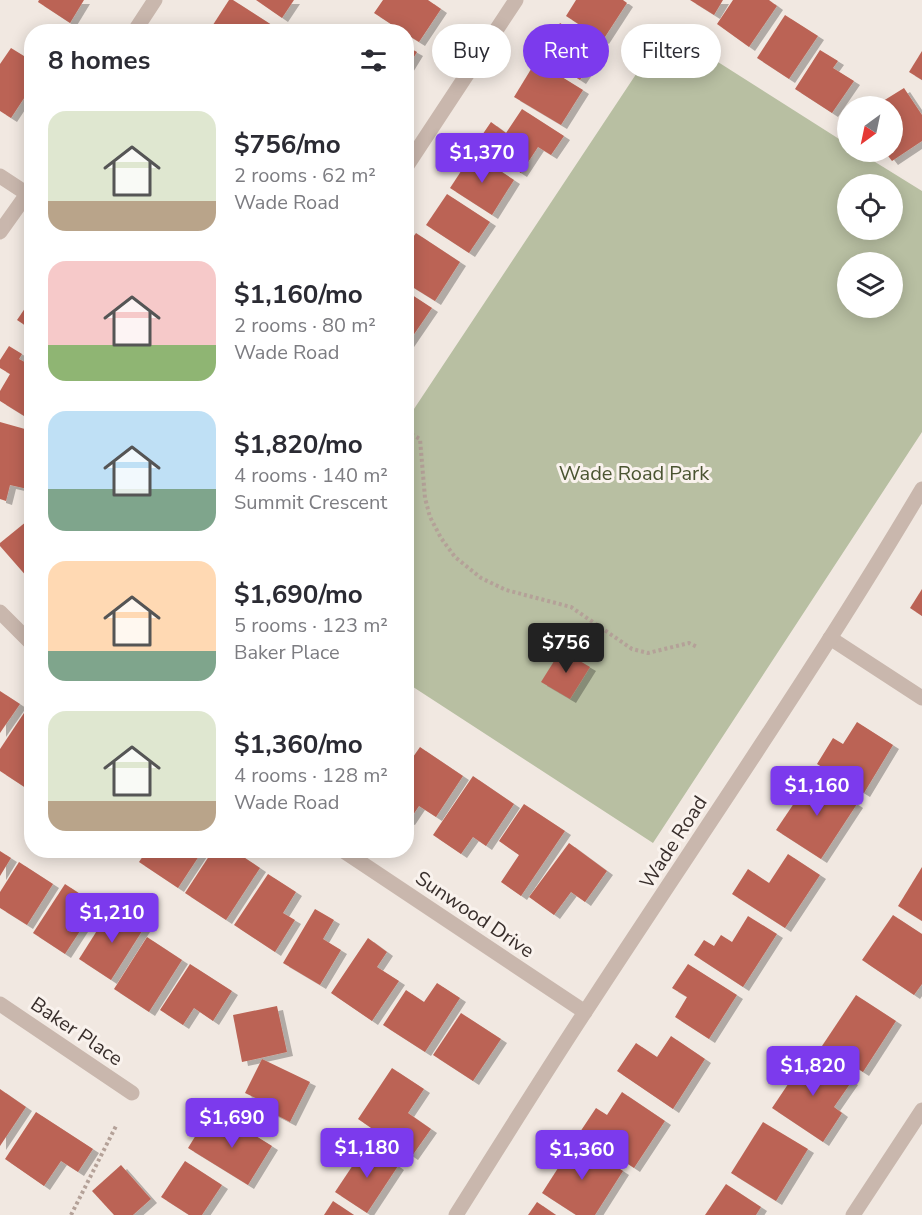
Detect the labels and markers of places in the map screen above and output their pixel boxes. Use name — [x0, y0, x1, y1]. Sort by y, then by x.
pin: $1,370 — [433, 133, 531, 184]
pin: $756 — [530, 623, 602, 674]
pin: $1,160 — [768, 766, 866, 817]
pin: $1,210 — [63, 893, 161, 944]
pin: $1,820 — [764, 1046, 862, 1097]
pin: $1,690 — [183, 1098, 281, 1149]
pin: $1,180 — [318, 1128, 416, 1179]
pin: $1,360 — [533, 1130, 631, 1181]

